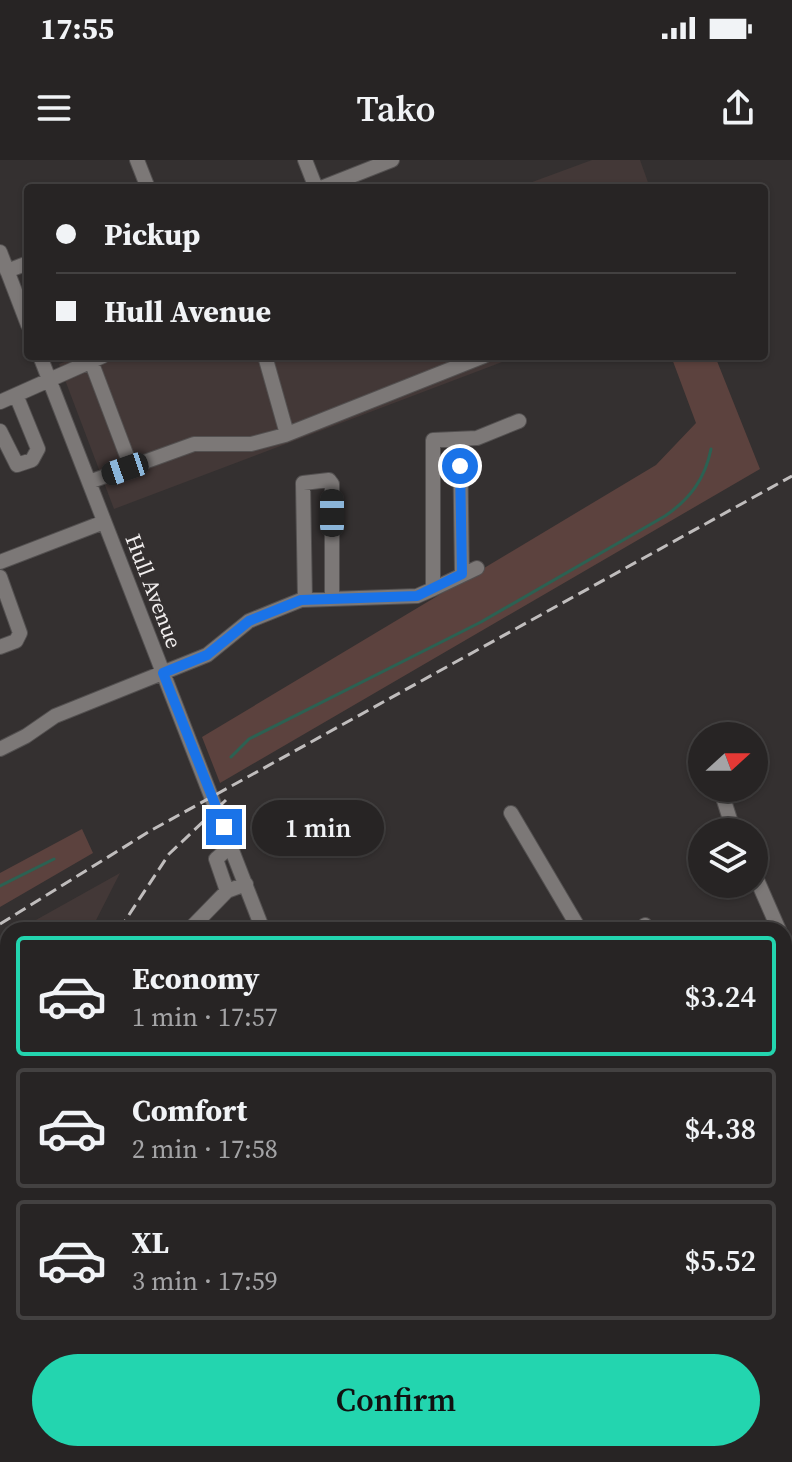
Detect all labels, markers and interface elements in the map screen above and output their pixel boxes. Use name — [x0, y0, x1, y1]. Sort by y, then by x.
text: 17:55 — [40, 8, 114, 49]
text: Tako — [357, 84, 436, 133]
icon: menu — [32, 86, 76, 130]
icon: share — [716, 86, 760, 130]
text: Pickup — [104, 214, 200, 255]
text: Hull Avenue — [104, 291, 271, 332]
route start — [442, 448, 478, 484]
car — [98, 450, 152, 488]
car — [320, 489, 344, 537]
street label: Hull Avenue — [118, 530, 190, 652]
north arrow — [688, 722, 768, 802]
map controls — [688, 722, 768, 898]
callout: 1 min — [252, 799, 384, 855]
route end — [206, 809, 242, 845]
text: 1 min — [285, 810, 351, 846]
button: layers — [688, 818, 768, 898]
text: Economy — [132, 958, 260, 999]
icon: car — [36, 960, 108, 1032]
text: $3.24 — [685, 976, 756, 1017]
text: 1 min · 17:57 — [132, 999, 278, 1035]
text: Comfort — [132, 1090, 247, 1131]
icon: car — [36, 1092, 108, 1164]
text: $4.38 — [685, 1108, 756, 1149]
text: 2 min · 17:58 — [132, 1131, 278, 1167]
text: XL — [132, 1222, 169, 1263]
icon: car — [36, 1224, 108, 1296]
text: $5.52 — [685, 1240, 756, 1281]
text: 3 min · 17:59 — [132, 1263, 278, 1299]
button: Confirm — [32, 1354, 760, 1446]

